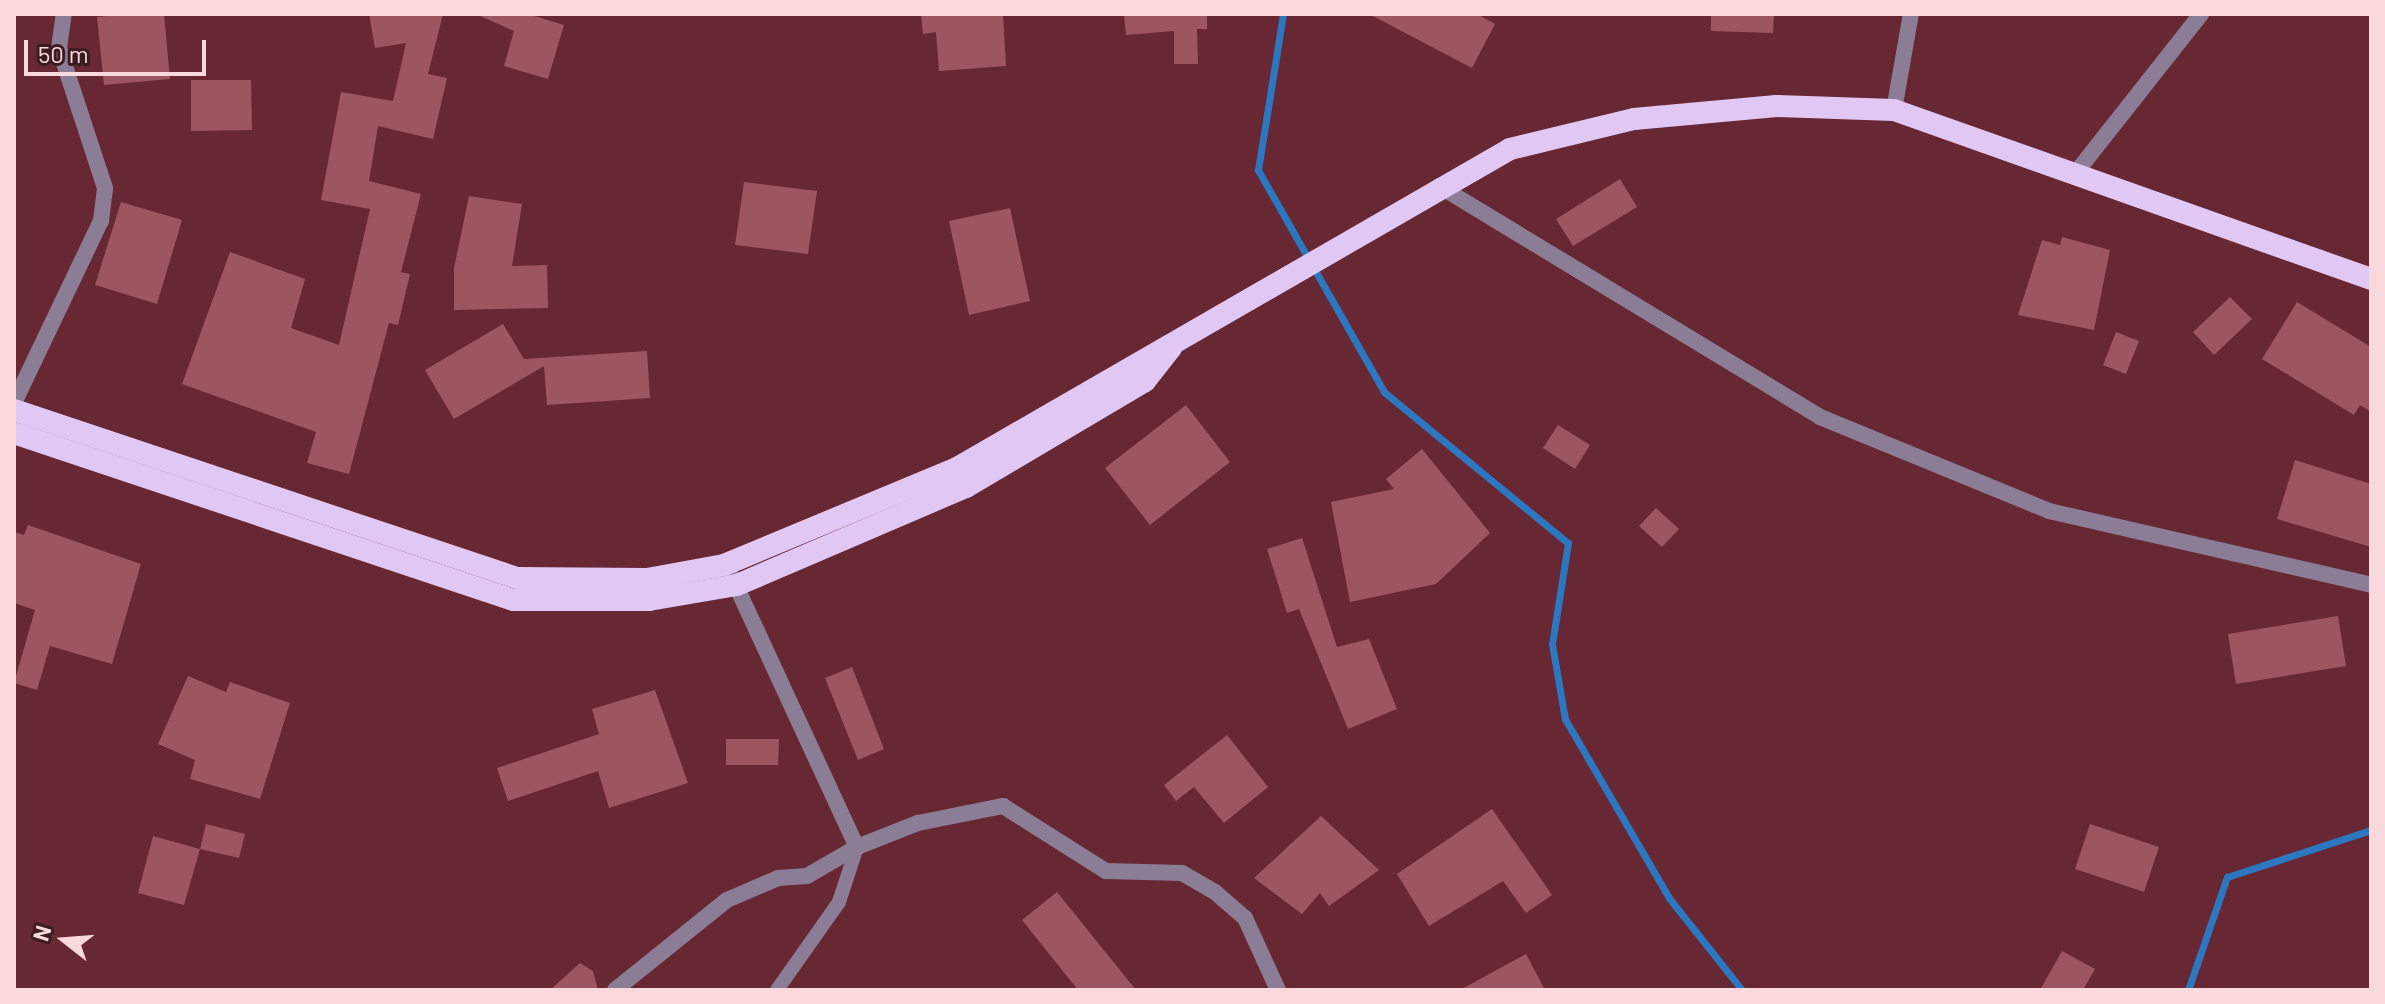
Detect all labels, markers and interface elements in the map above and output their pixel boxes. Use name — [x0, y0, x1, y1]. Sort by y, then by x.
scale bar — [28, 24, 210, 74]
text: 50 m — [38, 39, 89, 68]
north arrow — [24, 900, 104, 980]
text: N — [26, 922, 56, 944]

